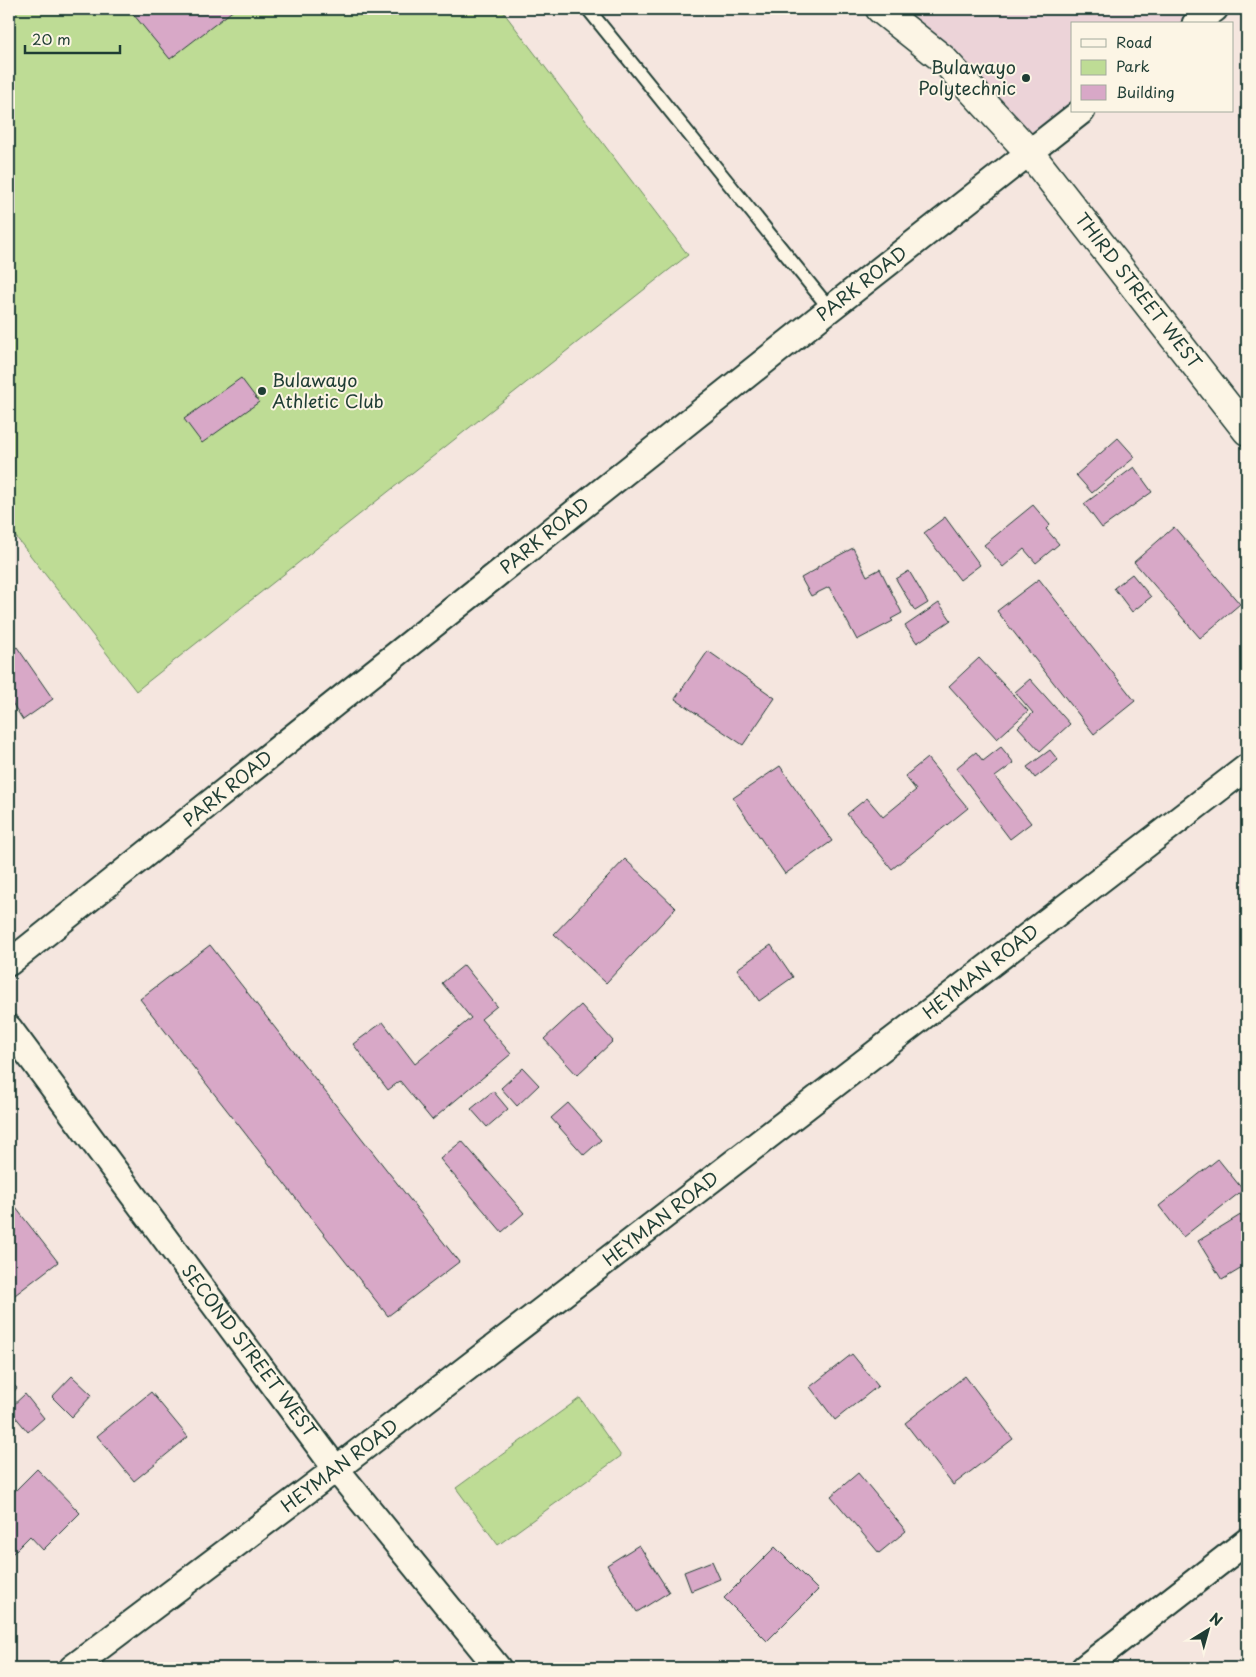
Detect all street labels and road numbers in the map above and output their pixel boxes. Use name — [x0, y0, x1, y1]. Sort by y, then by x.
street label: THIRD STREET WEST — [1070, 206, 1209, 374]
street label: PARK ROAD — [810, 239, 912, 327]
street label: PARK ROAD — [493, 490, 595, 580]
street label: PARK ROAD — [176, 743, 278, 833]
street label: HEYMAN ROAD — [916, 917, 1044, 1025]
street label: HEYMAN ROAD — [596, 1164, 724, 1272]
street label: SECOND STREET WEST — [176, 1258, 324, 1442]
street label: HEYMAN ROAD — [275, 1412, 403, 1518]

